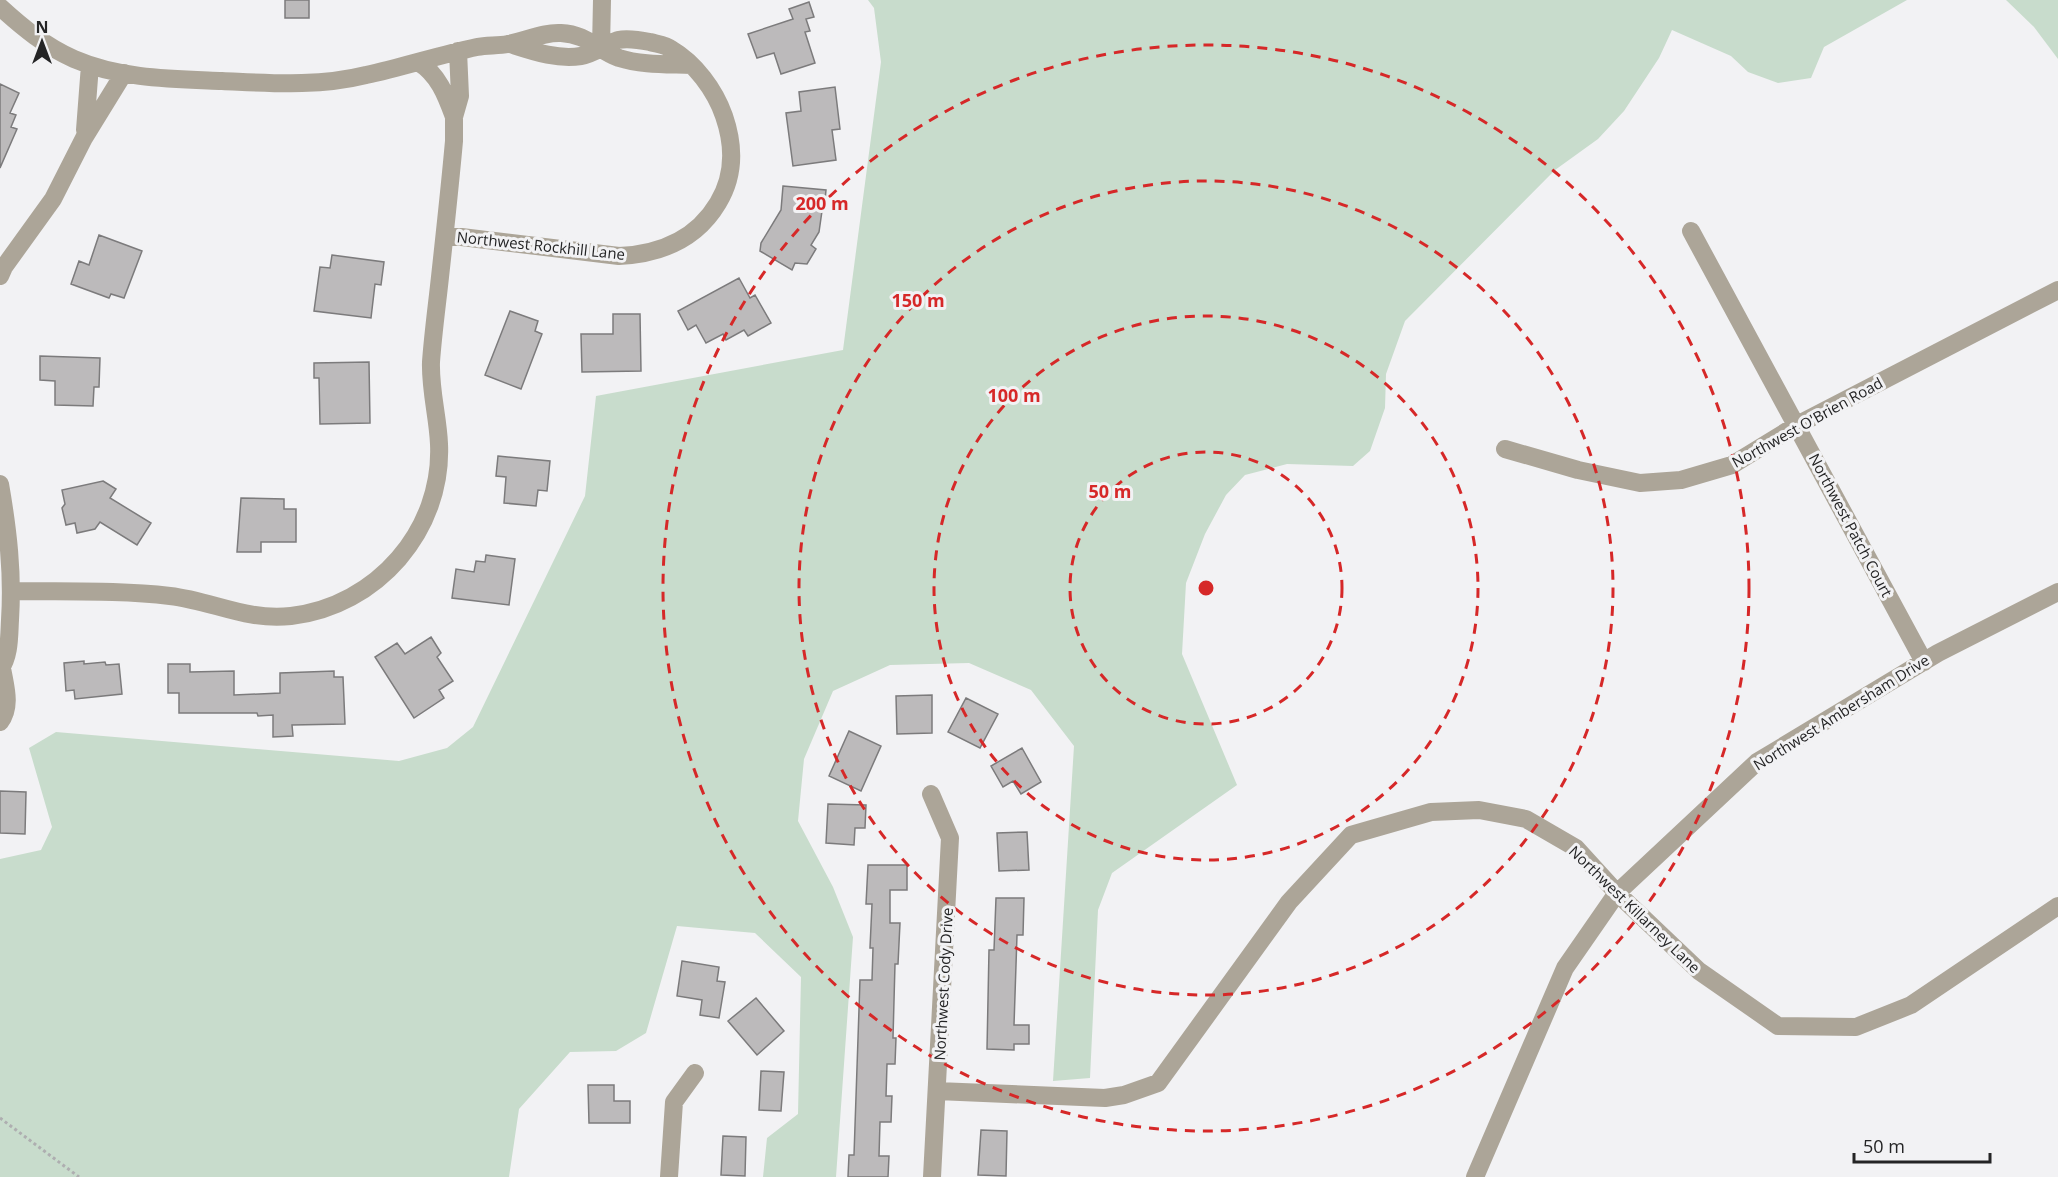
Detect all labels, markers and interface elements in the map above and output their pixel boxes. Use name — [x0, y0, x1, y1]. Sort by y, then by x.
north arrow — [12, 12, 72, 72]
text: N — [35, 16, 49, 38]
text: 200 m — [795, 191, 849, 215]
street label: Northwest Rockhill Lane — [456, 226, 626, 264]
text: 150 m — [891, 288, 945, 312]
street label: Northwest O'Brien Road — [1728, 372, 1886, 472]
text: 100 m — [987, 383, 1041, 407]
street label: Northwest Patch Court — [1805, 450, 1897, 600]
text: 50 m — [1089, 479, 1131, 503]
centre of rings — [1196, 578, 1216, 598]
street label: Northwest Ambersham Drive — [1749, 650, 1933, 774]
street label: Northwest Killarney Lane — [1565, 841, 1705, 977]
street label: Northwest Cody Drive — [929, 907, 957, 1061]
scale bar — [1854, 1126, 1990, 1164]
text: 50 m — [1863, 1134, 1905, 1158]

